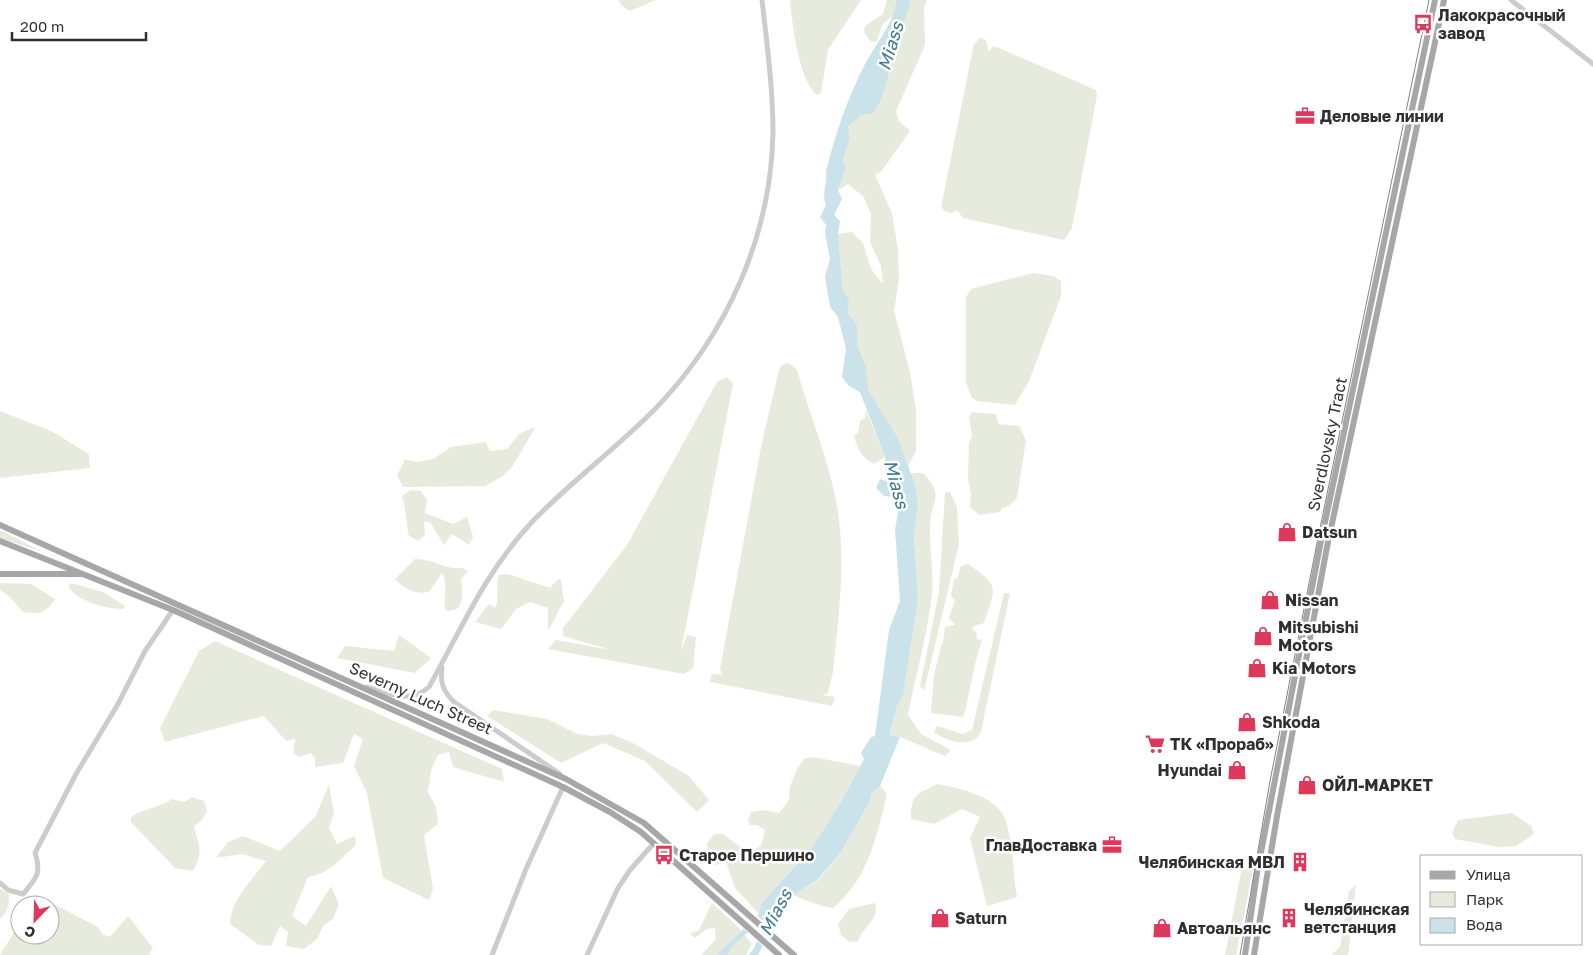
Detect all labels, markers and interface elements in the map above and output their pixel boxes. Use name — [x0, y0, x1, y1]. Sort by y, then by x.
place label: Лакокрасочный завод — [1438, 5, 1566, 43]
scale bar — [12, 10, 146, 42]
bus stop icon: Лакокрасочный завод — [1412, 13, 1434, 35]
text: 200 m — [20, 17, 64, 35]
water label: Miass — [872, 18, 908, 73]
office icon: Деловые линии — [1294, 105, 1316, 127]
place label: Деловые линии — [1320, 106, 1444, 126]
street label: Sverdlovsky Tract — [1303, 375, 1351, 513]
water label: Miass — [880, 457, 914, 512]
shop icon: Datsun — [1276, 521, 1298, 543]
place label: Datsun — [1302, 522, 1357, 542]
shop icon: Nissan — [1259, 589, 1281, 611]
place label: Nissan — [1285, 590, 1338, 610]
place label: Mitsubishi Motors — [1278, 617, 1359, 655]
shop icon: Mitsubishi Motors — [1252, 625, 1274, 647]
street label: Severny Luch Street — [346, 657, 496, 739]
shop icon: Kia Motors — [1246, 657, 1268, 679]
place label: Kia Motors — [1272, 658, 1356, 678]
shop icon: Shkoda — [1236, 711, 1258, 733]
place label: Shkoda — [1262, 712, 1320, 732]
supermarket icon: ТК «Прораб» — [1144, 733, 1166, 755]
place label: ТК «Прораб» — [1170, 734, 1274, 754]
shop icon: Hyundai — [1226, 759, 1248, 781]
place label: Hyundai — [1158, 760, 1222, 780]
shop icon: ОЙЛ-МАРКЕТ — [1296, 774, 1318, 796]
place label: ОЙЛ-МАРКЕТ — [1322, 775, 1434, 795]
office icon: ГлавДоставка — [1101, 834, 1123, 856]
place label: ГлавДоставка — [985, 835, 1097, 855]
bus stop icon: Старое Першино — [653, 844, 675, 866]
place label: Старое Першино — [679, 845, 815, 865]
building icon: Челябинская МВЛ — [1289, 851, 1311, 873]
place label: Челябинская МВЛ — [1139, 852, 1285, 872]
legend — [1420, 855, 1583, 945]
text: Улица — [1466, 865, 1511, 883]
water label: Miass — [754, 884, 797, 939]
text: Парк — [1466, 890, 1504, 908]
north arrow — [10, 895, 60, 945]
place label: Челябинская ветстанция — [1304, 899, 1409, 937]
shop icon: Saturn — [929, 907, 951, 929]
building icon: Челябинская ветстанция — [1278, 907, 1300, 929]
place label: Saturn — [955, 908, 1007, 928]
text: Вода — [1466, 915, 1503, 933]
shop icon: Автоальянс — [1151, 917, 1173, 939]
place label: Автоальянс — [1177, 918, 1271, 938]
text: С — [22, 923, 38, 942]

